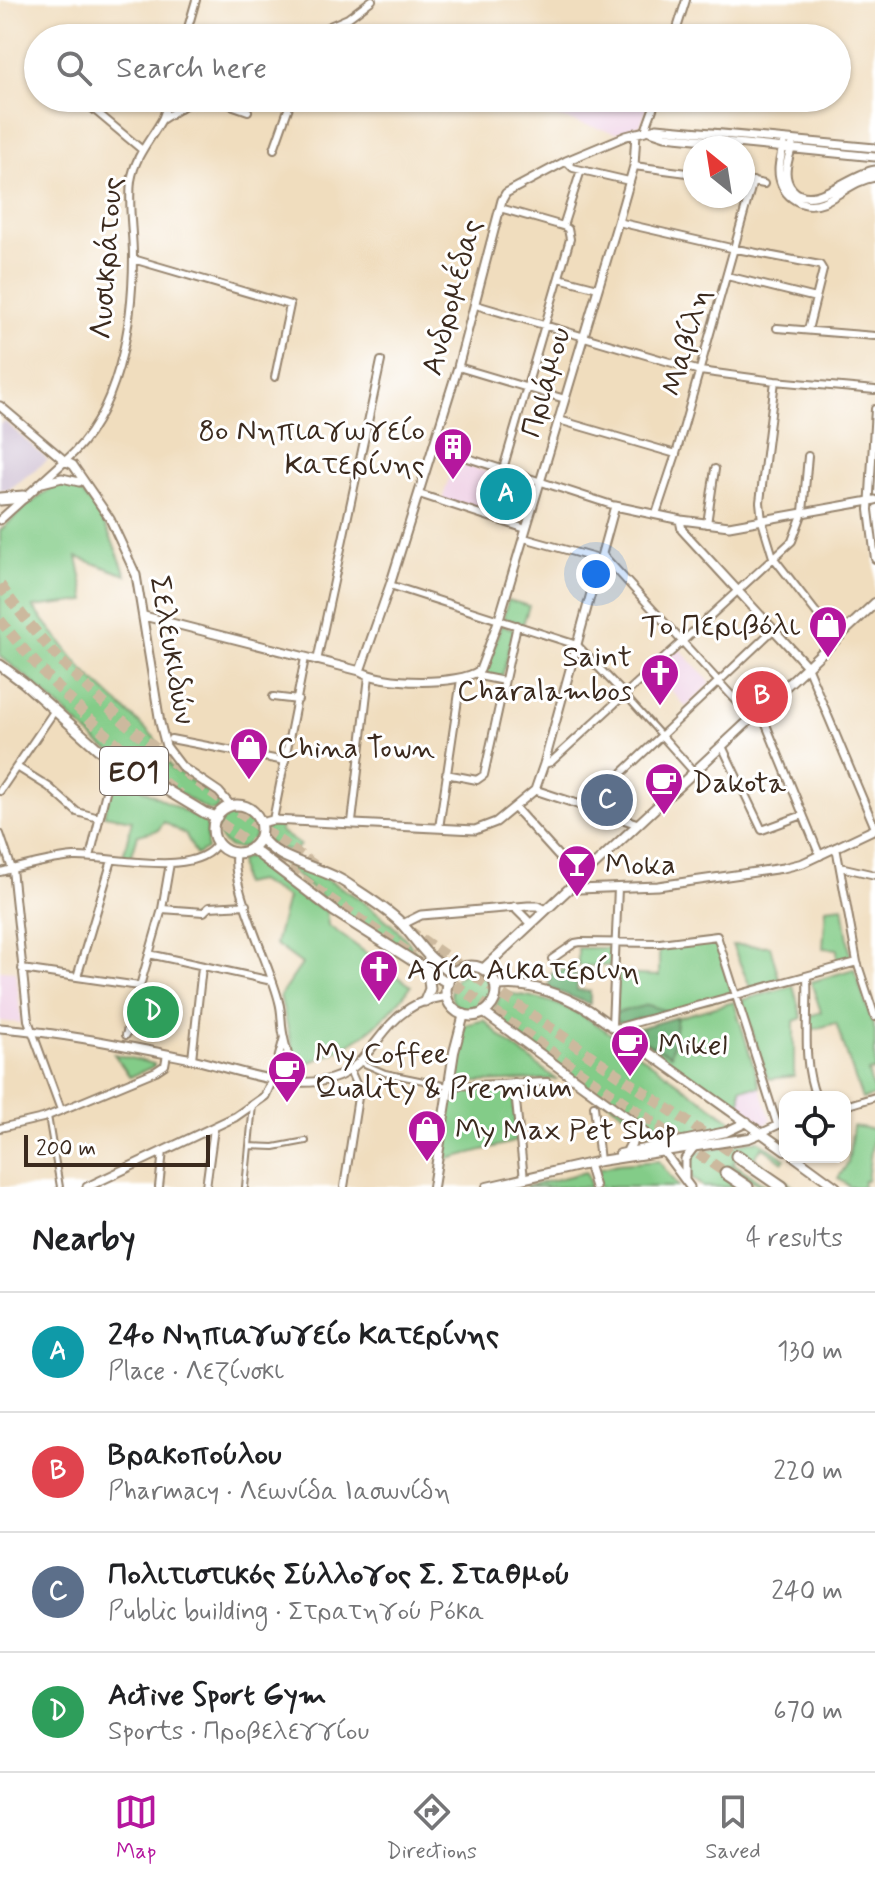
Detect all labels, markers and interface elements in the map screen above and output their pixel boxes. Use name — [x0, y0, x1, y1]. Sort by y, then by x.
search box — [24, 24, 851, 112]
icon: search — [52, 46, 96, 90]
text: Search here — [116, 49, 267, 88]
north arrow — [683, 136, 755, 208]
street label: Λυσικράτους — [82, 175, 133, 341]
street label: Ανδρομέδας — [413, 215, 492, 380]
street label: Μαβίλη — [652, 284, 720, 401]
street label: Πριάμου — [512, 323, 581, 442]
place label: 8ο Νηπιαγωγείο Κατερίνης — [198, 412, 425, 485]
building icon: 8ο Νηπιαγωγείο Κατερίνης — [432, 426, 474, 481]
pin: A — [480, 464, 532, 524]
your location — [576, 554, 616, 594]
street label: Σελευκιδών — [139, 573, 204, 728]
shop icon: Το Περιβόλι — [807, 604, 849, 659]
place label: Το Περιβόλι — [642, 607, 800, 646]
place label: Saint Charalambos — [457, 638, 632, 711]
church icon: Saint Charalambos — [639, 652, 681, 707]
pin: B — [736, 667, 788, 727]
shop icon: China Town — [228, 726, 270, 781]
place label: China Town — [277, 729, 435, 768]
road number: ΕΟ1 — [100, 747, 168, 795]
cafe icon: Dakota — [643, 761, 685, 816]
place label: Dakota — [692, 764, 787, 803]
pin: C — [581, 770, 633, 830]
bar icon: Moka — [556, 843, 598, 898]
place label: Moka — [605, 846, 676, 885]
church icon: Αγία Αικατερίνη — [358, 948, 400, 1003]
place label: Αγία Αικατερίνη — [407, 951, 640, 990]
pin: D — [127, 982, 179, 1042]
cafe icon: Mikel — [609, 1023, 651, 1078]
place label: Mikel — [658, 1026, 728, 1065]
place label: My Coffee Quality & Premium — [315, 1035, 572, 1108]
cafe icon: My Coffee Quality & Premium — [266, 1049, 308, 1104]
map controls — [779, 1091, 851, 1163]
button: locate — [779, 1091, 851, 1163]
shop icon: My Max Pet Shop — [406, 1108, 448, 1163]
place label: My Max Pet Shop — [455, 1111, 677, 1150]
scale bar — [24, 1131, 210, 1167]
text: 200 m — [36, 1135, 96, 1163]
text: Nearby — [32, 1217, 136, 1262]
text: 4 results — [746, 1222, 843, 1256]
text: 24ο Νηπιαγωγείο Κατερίνης — [108, 1316, 499, 1355]
text: A — [49, 1335, 67, 1369]
text: 130 m — [777, 1335, 843, 1369]
text: Place · Λεζίνσκι — [108, 1355, 284, 1389]
text: Βρακοπούλου — [108, 1436, 282, 1475]
text: B — [50, 1455, 66, 1489]
text: 220 m — [773, 1455, 843, 1489]
text: Pharmacy · Λεωνίδα Ιασωνίδη — [108, 1475, 450, 1509]
text: Πολιτιστικός Σύλλογος Σ. Σταθμού — [108, 1556, 570, 1595]
text: C — [49, 1575, 67, 1609]
text: 240 m — [771, 1575, 843, 1609]
text: Public building · Στρατηγού Ρόκα — [108, 1595, 485, 1629]
text: Active Sport Gym — [108, 1676, 327, 1715]
text: D — [49, 1695, 67, 1729]
text: 670 m — [773, 1695, 843, 1729]
text: Sports · Προβελεγγίου — [108, 1715, 369, 1749]
tab: Map — [114, 1790, 158, 1866]
tab: Directions — [386, 1790, 477, 1866]
tab: Saved — [705, 1790, 761, 1866]

